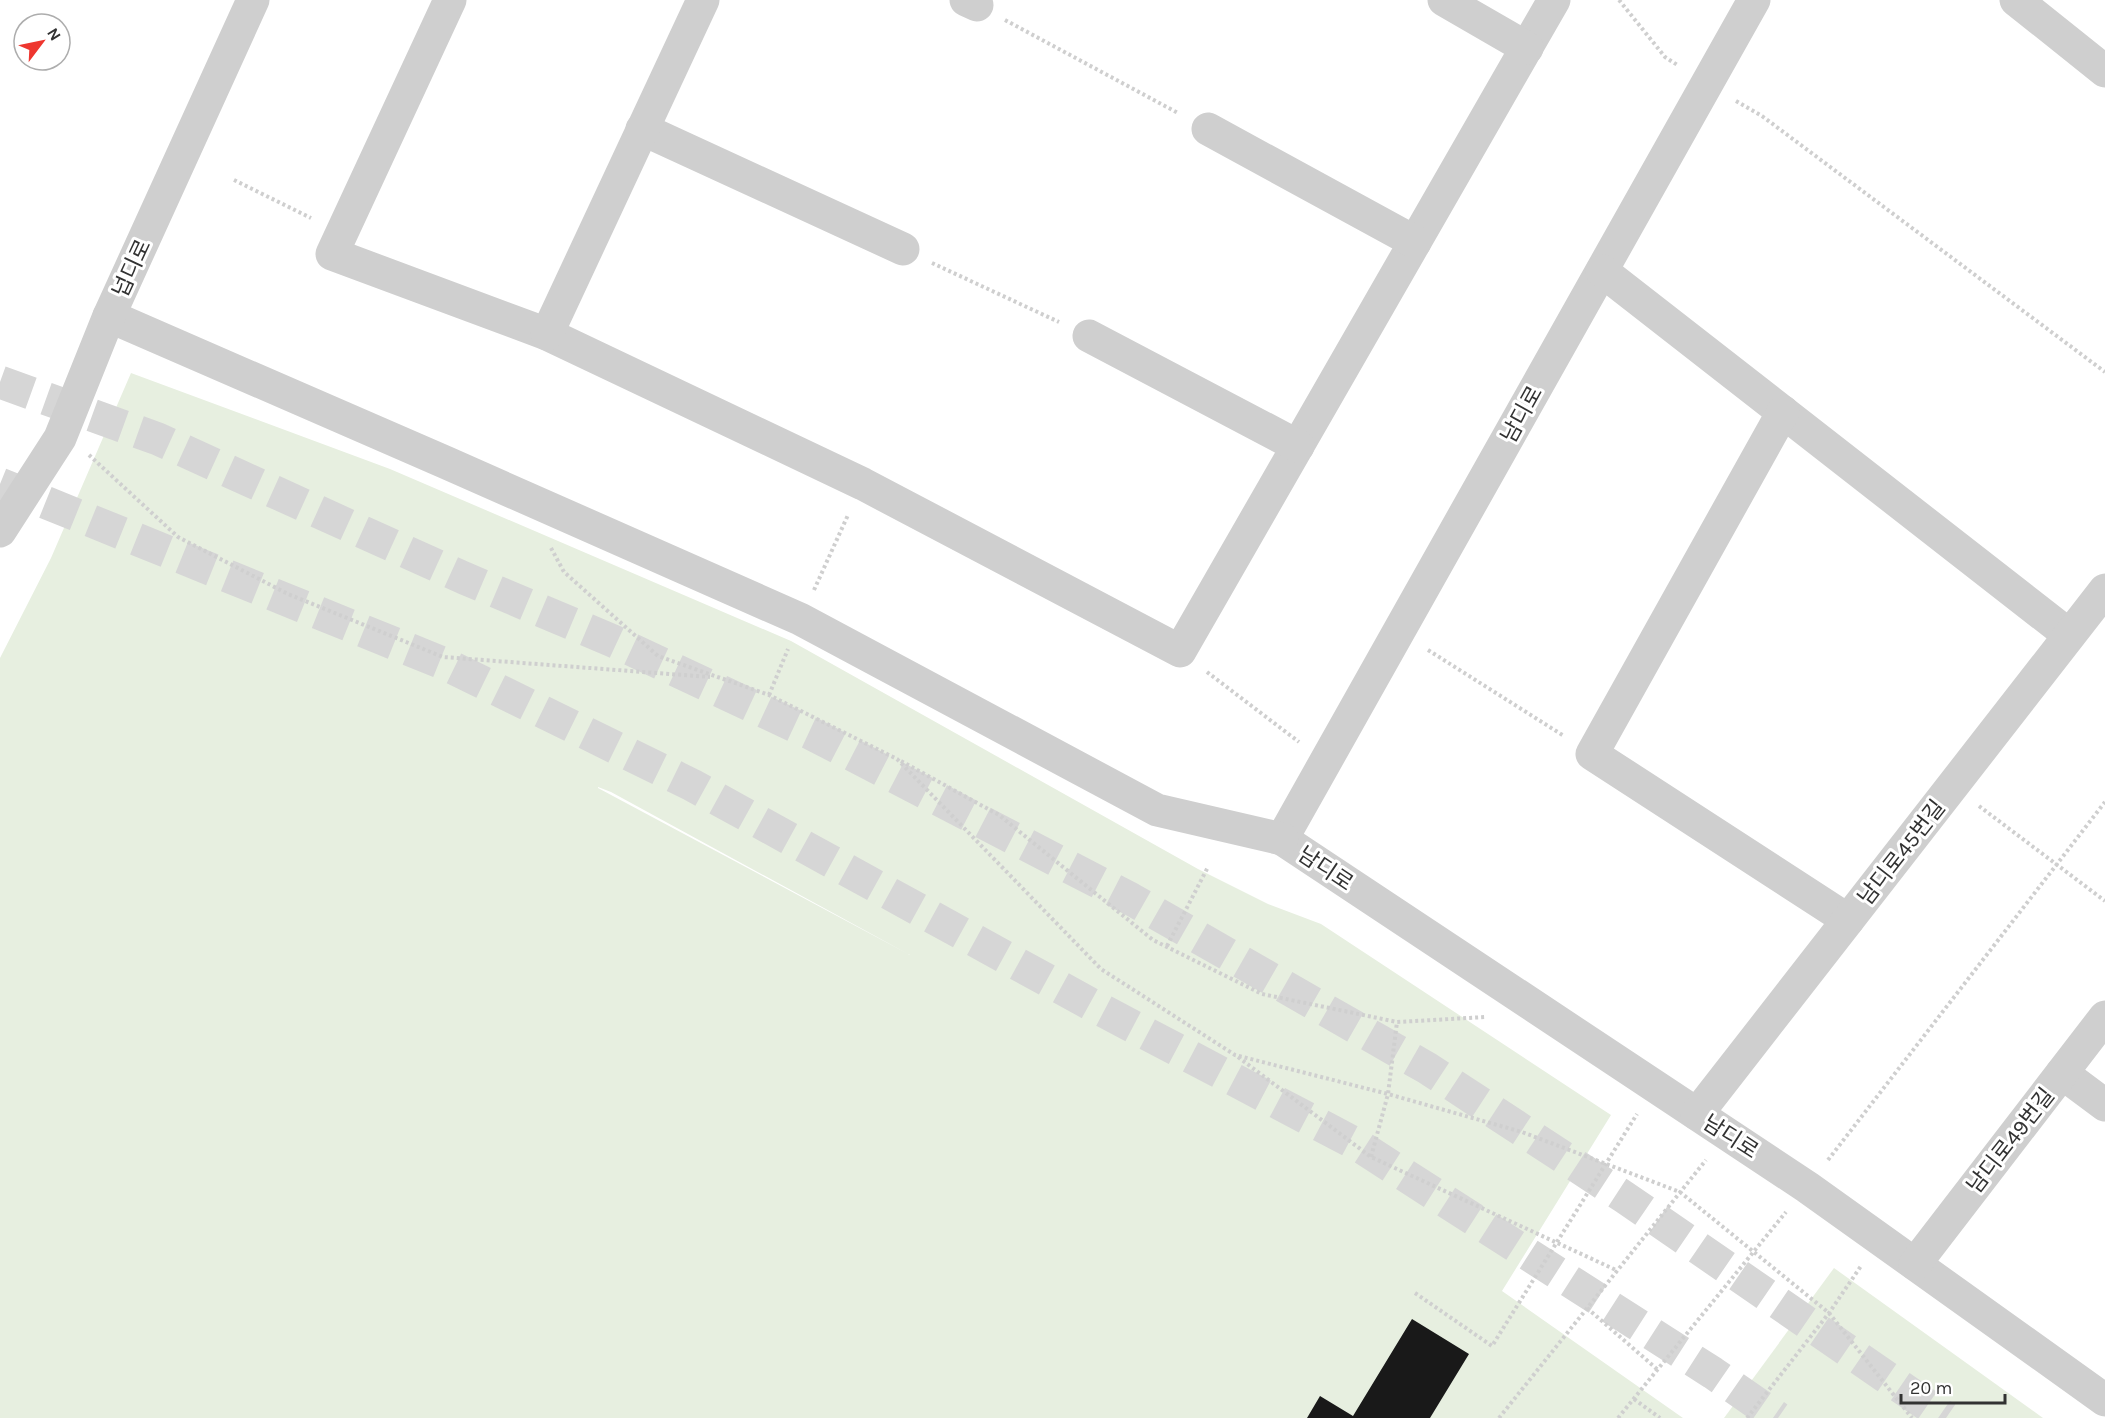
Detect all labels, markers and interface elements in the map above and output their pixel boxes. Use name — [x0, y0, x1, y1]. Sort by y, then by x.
north arrow — [12, 12, 72, 72]
text: N — [43, 24, 65, 44]
street label: 넙디로 — [107, 235, 157, 301]
street label: 남디로 — [1496, 382, 1548, 447]
street label: 남디로45번길 — [1853, 795, 1951, 910]
street label: 남디로 — [1293, 841, 1358, 897]
street label: 남디로49번길 — [1962, 1083, 2060, 1198]
street label: 남디로 — [1698, 1109, 1763, 1164]
scale bar — [1901, 1367, 2004, 1405]
text: 20 m — [1910, 1377, 1952, 1399]

